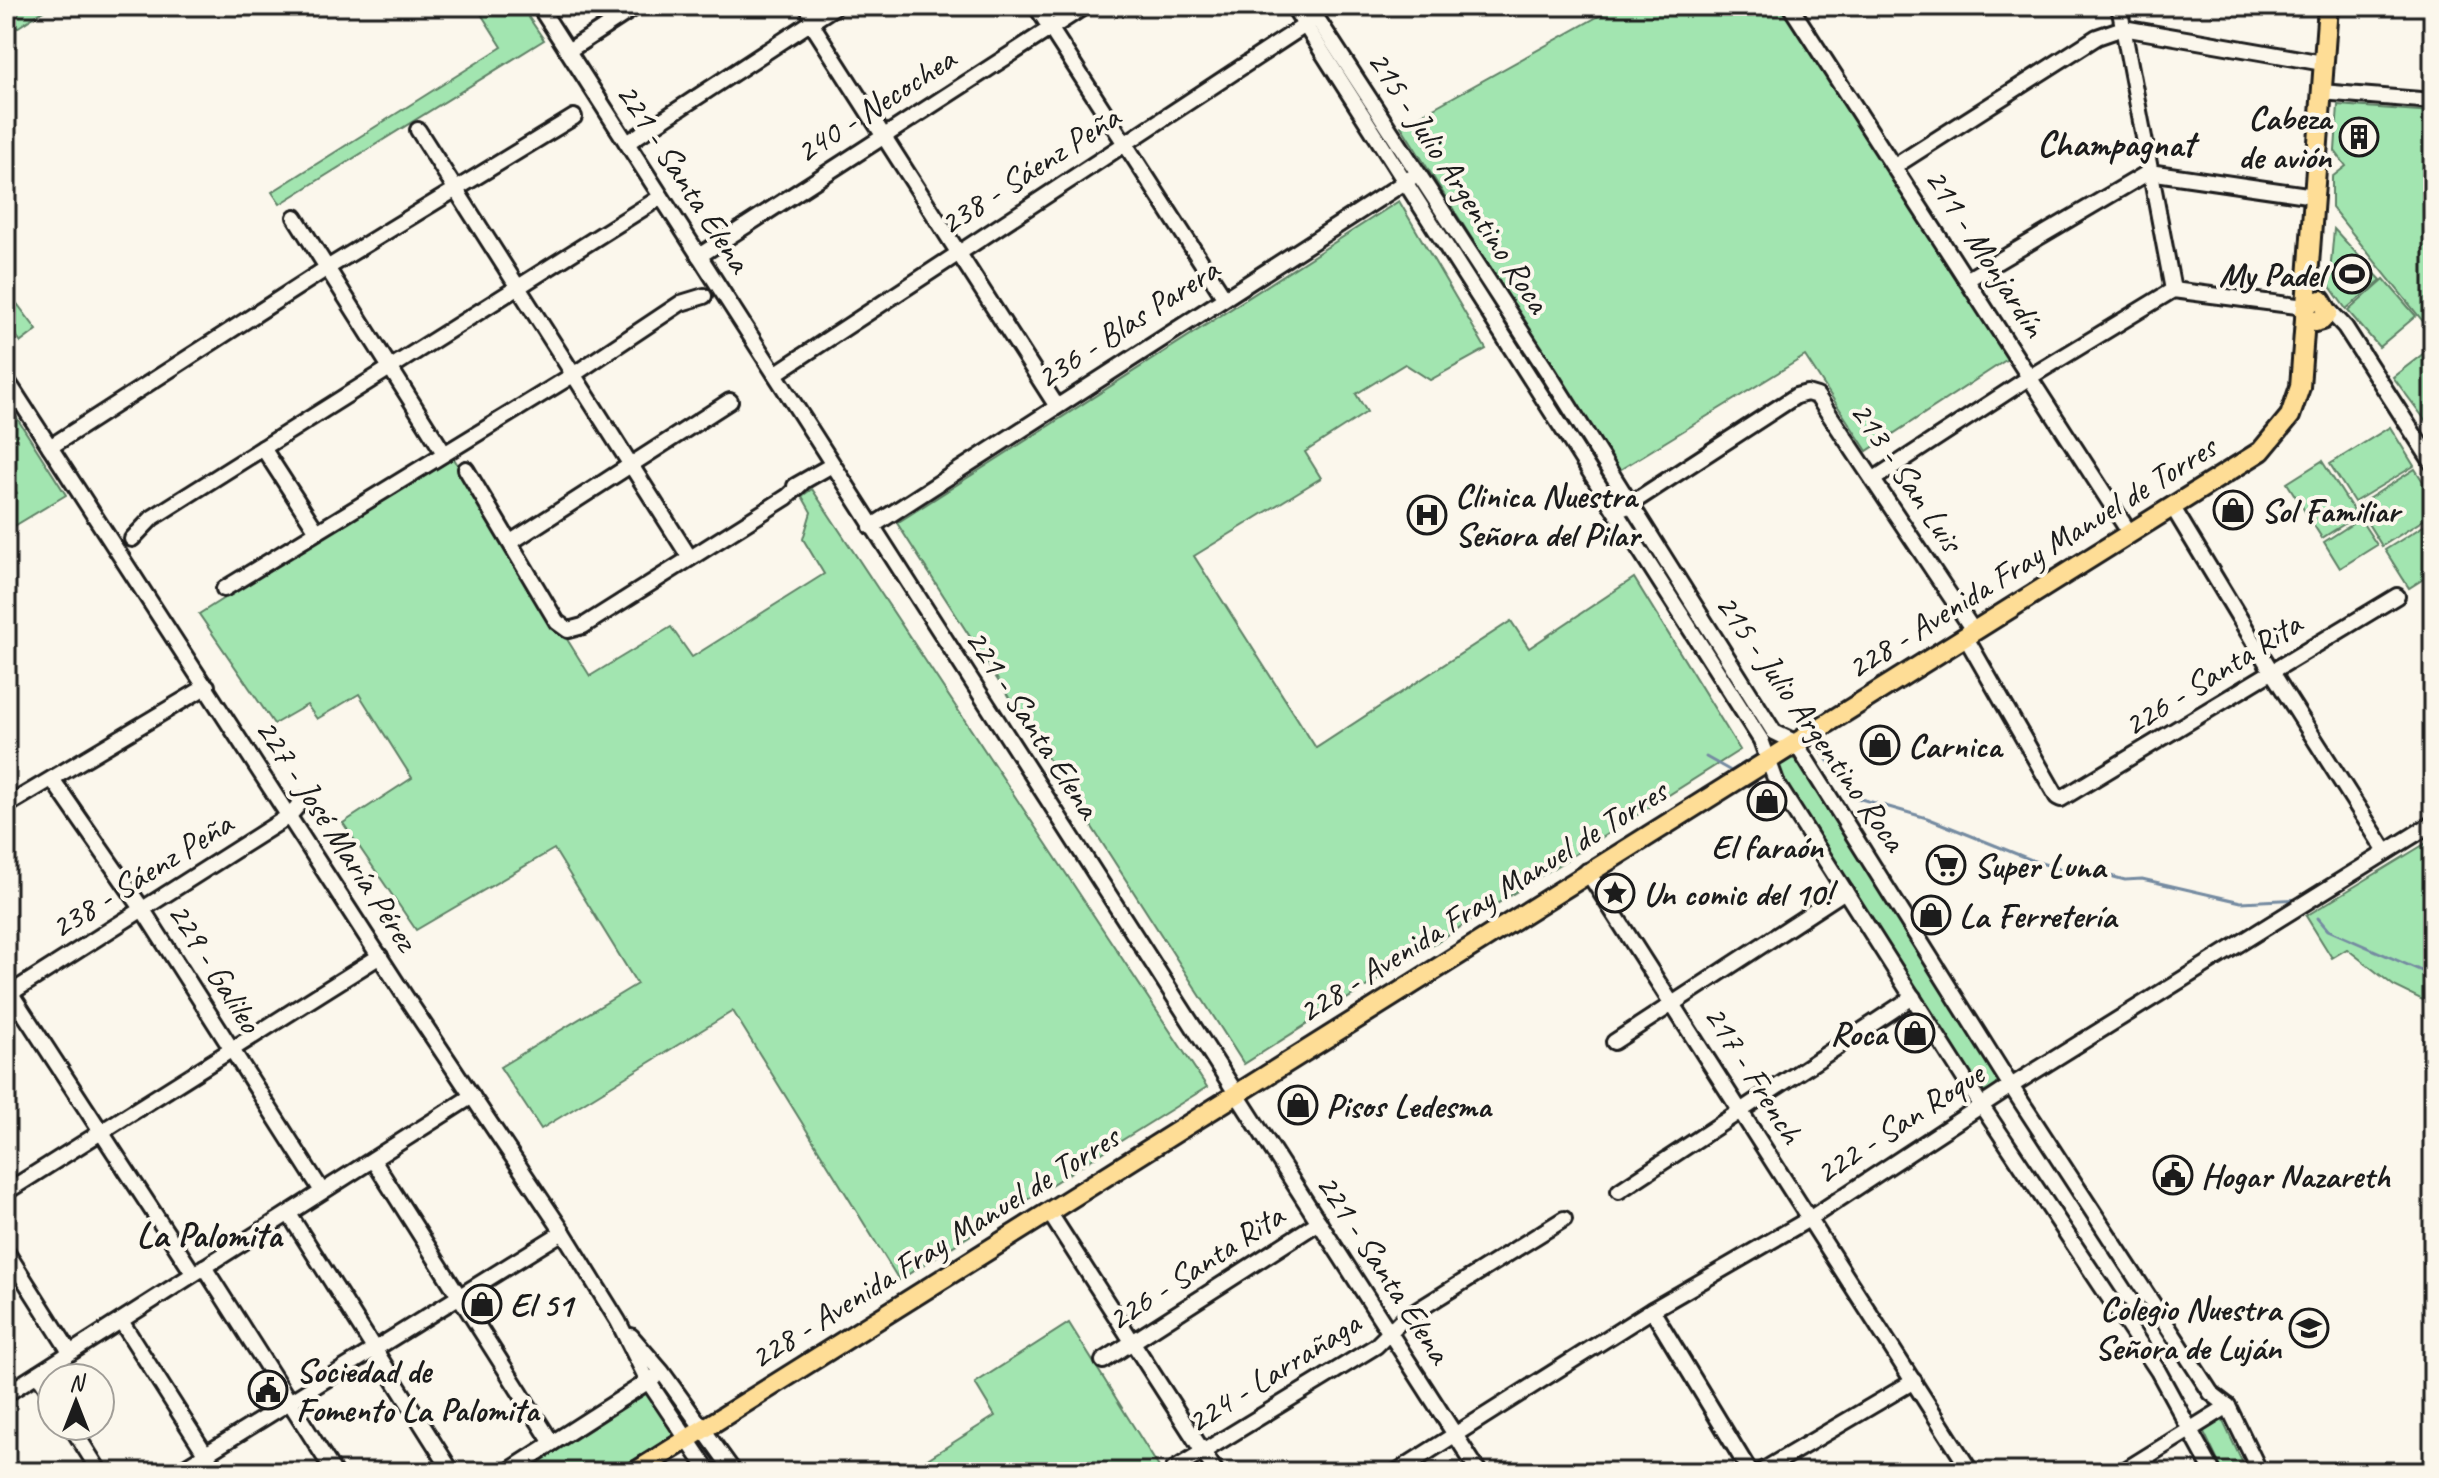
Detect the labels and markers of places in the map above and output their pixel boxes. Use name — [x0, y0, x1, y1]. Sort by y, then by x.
place label: Cabeza de avión — [2238, 96, 2334, 178]
building icon: Cabeza de avión — [2338, 116, 2380, 158]
place label: My Padel — [2219, 253, 2330, 296]
sports icon: My Padel — [2331, 253, 2373, 295]
place label: Clinica Nuestra Señora del Pilar — [1455, 474, 1643, 556]
shop icon: Sol Familiar — [2212, 489, 2254, 531]
place label: Sol Familiar — [2261, 489, 2403, 532]
hospital icon: Clinica Nuestra Señora del Pilar — [1406, 494, 1448, 536]
shop icon: Carnica — [1859, 724, 1901, 766]
place label: Carnica — [1908, 724, 2004, 767]
shop icon: El faraón — [1746, 780, 1788, 822]
place label: El faraón — [1711, 825, 1824, 868]
supermarket icon: Super Luna — [1925, 844, 1967, 886]
place label: Super Luna — [1974, 844, 2108, 887]
place icon: Un comic del 10! — [1594, 872, 1636, 914]
place label: Un comic del 10! — [1643, 872, 1838, 915]
shop icon: La Ferretería — [1910, 894, 1952, 936]
place label: La Ferretería — [1959, 894, 2119, 937]
place label: Roca — [1830, 1012, 1890, 1055]
shop icon: Roca — [1894, 1012, 1936, 1054]
shop icon: Pisos Ledesma — [1277, 1084, 1319, 1126]
place label: Pisos Ledesma — [1326, 1084, 1494, 1127]
public building icon: Hogar Nazareth — [2152, 1154, 2194, 1196]
place label: Hogar Nazareth — [2201, 1154, 2391, 1197]
shop icon: El 51 — [461, 1283, 503, 1325]
place label: El 51 — [510, 1283, 576, 1326]
place label: Colegio Nuestra Señora de Luján — [2095, 1287, 2284, 1369]
school or university icon: Colegio Nuestra Señora de Luján — [2288, 1307, 2330, 1349]
place label: Sociedad de Fomento La Palomita — [296, 1349, 541, 1431]
public building icon: Sociedad de Fomento La Palomita — [247, 1369, 289, 1411]

